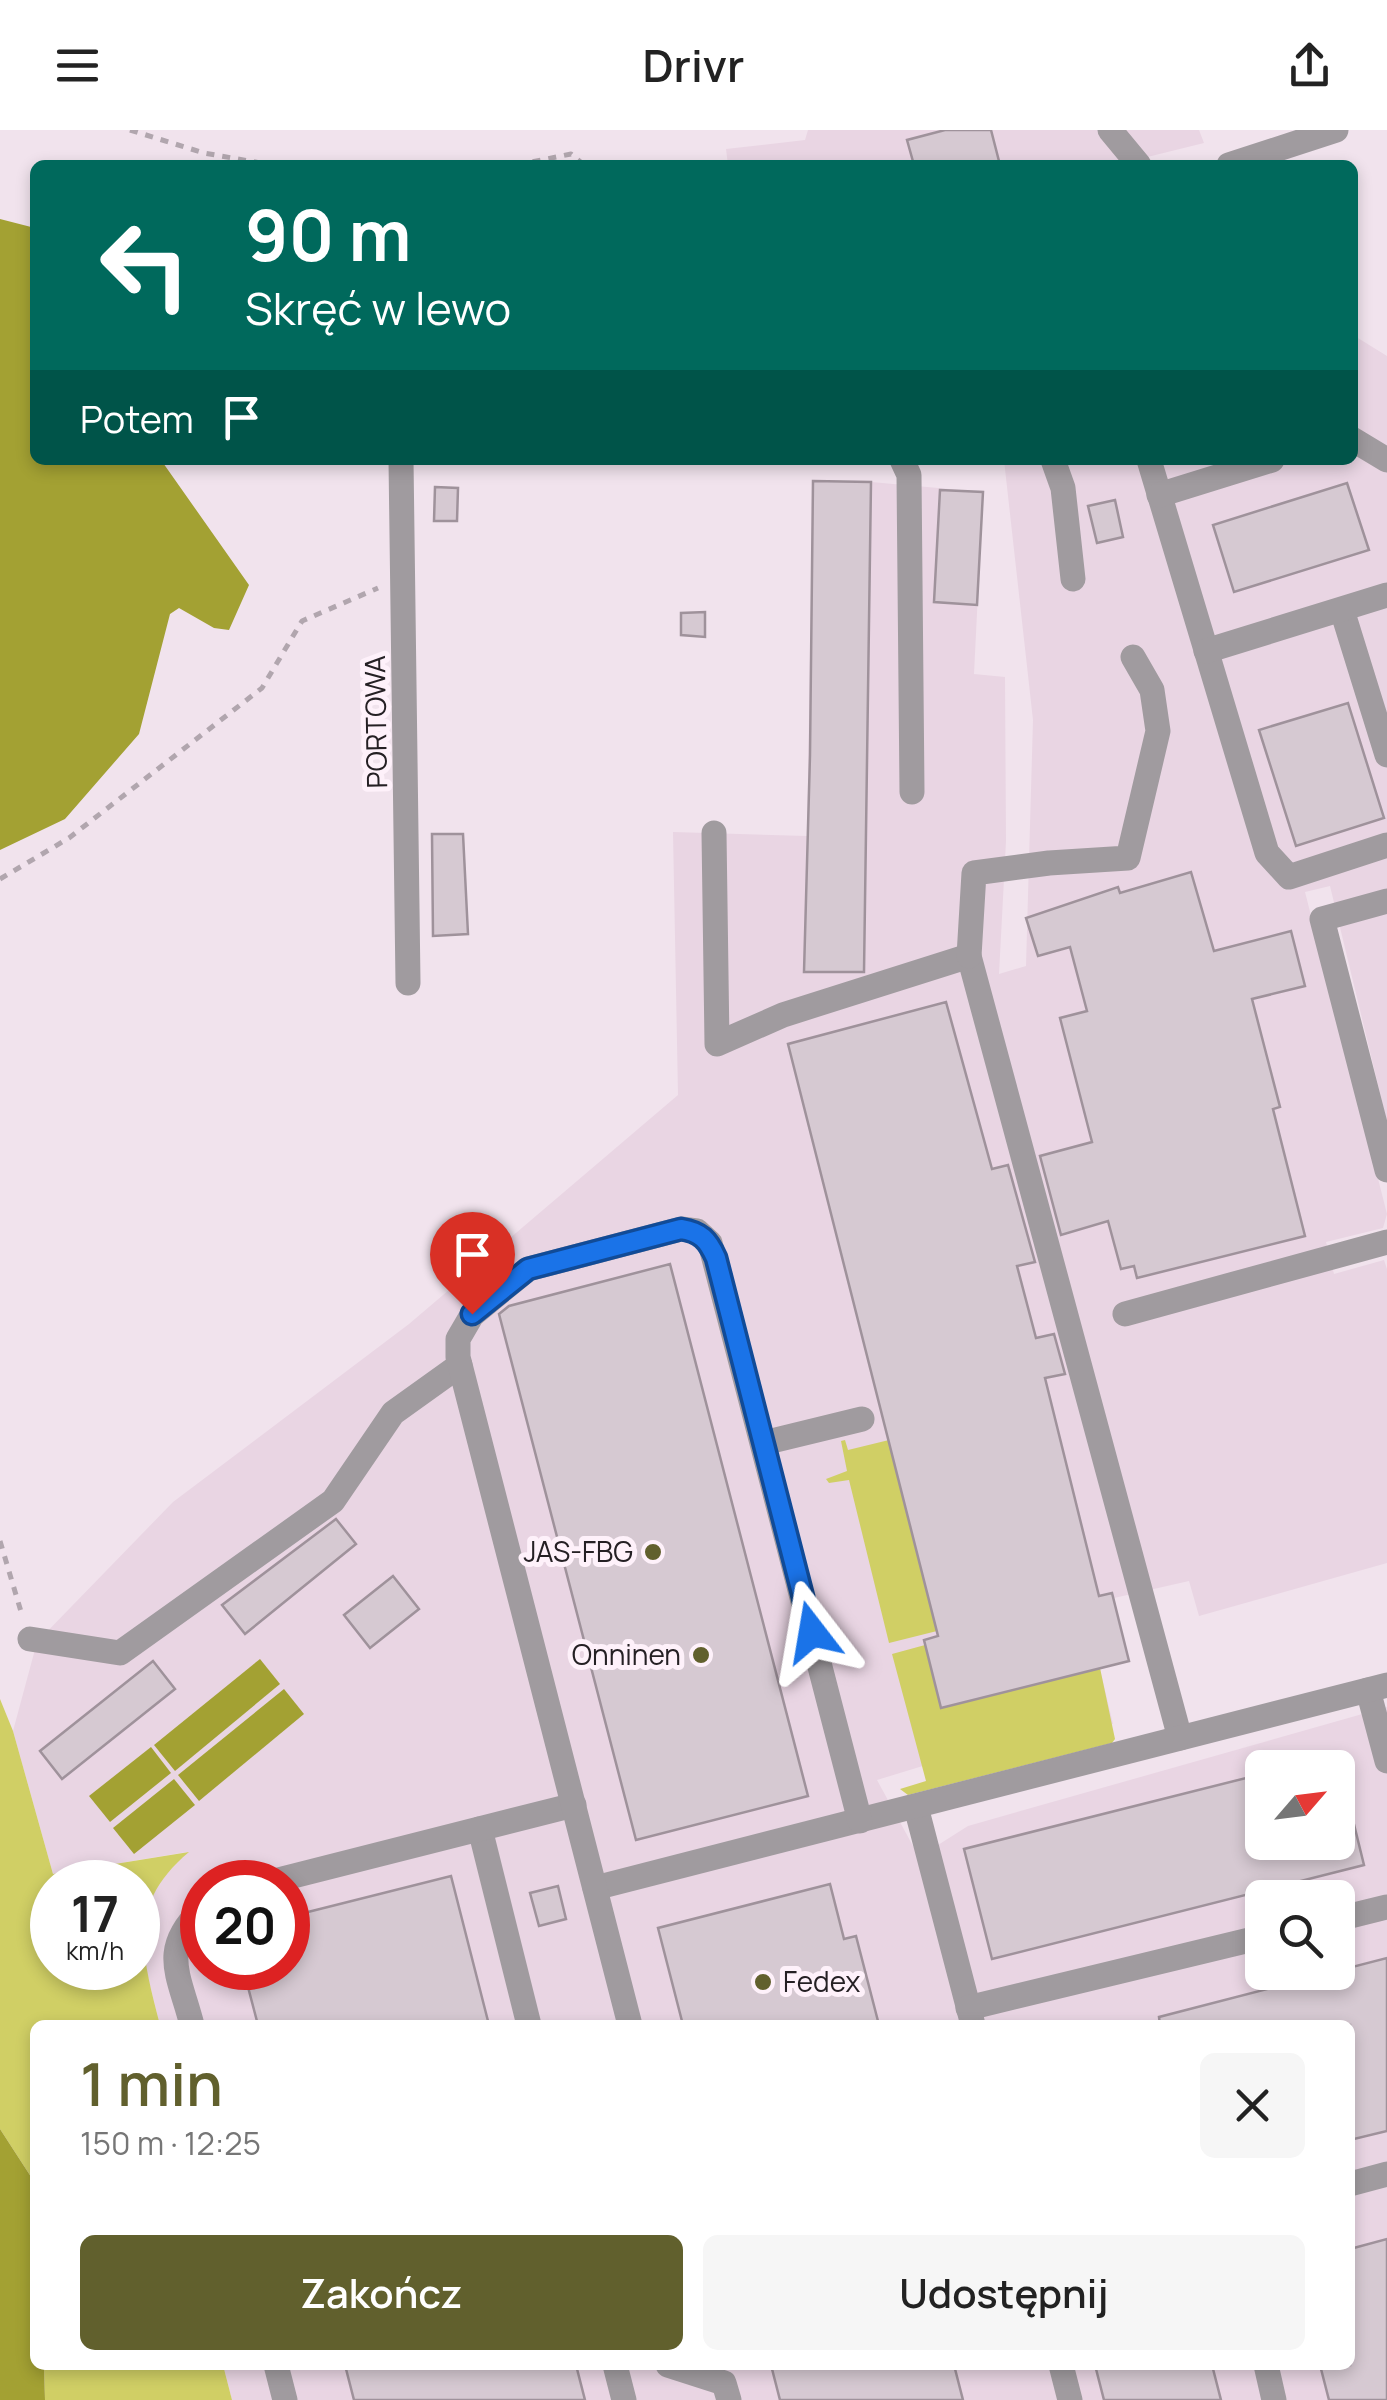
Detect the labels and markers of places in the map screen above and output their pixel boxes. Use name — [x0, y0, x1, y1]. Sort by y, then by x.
pin — [430, 1212, 515, 1315]
place label: JAS-FBG — [523, 1532, 633, 1570]
marker: JAS-FBG — [642, 1541, 664, 1563]
place label: Onninen — [572, 1635, 681, 1673]
marker: Onninen — [690, 1644, 712, 1666]
place label: Fedex — [783, 1962, 860, 2000]
marker: Fedex — [752, 1971, 774, 1993]

